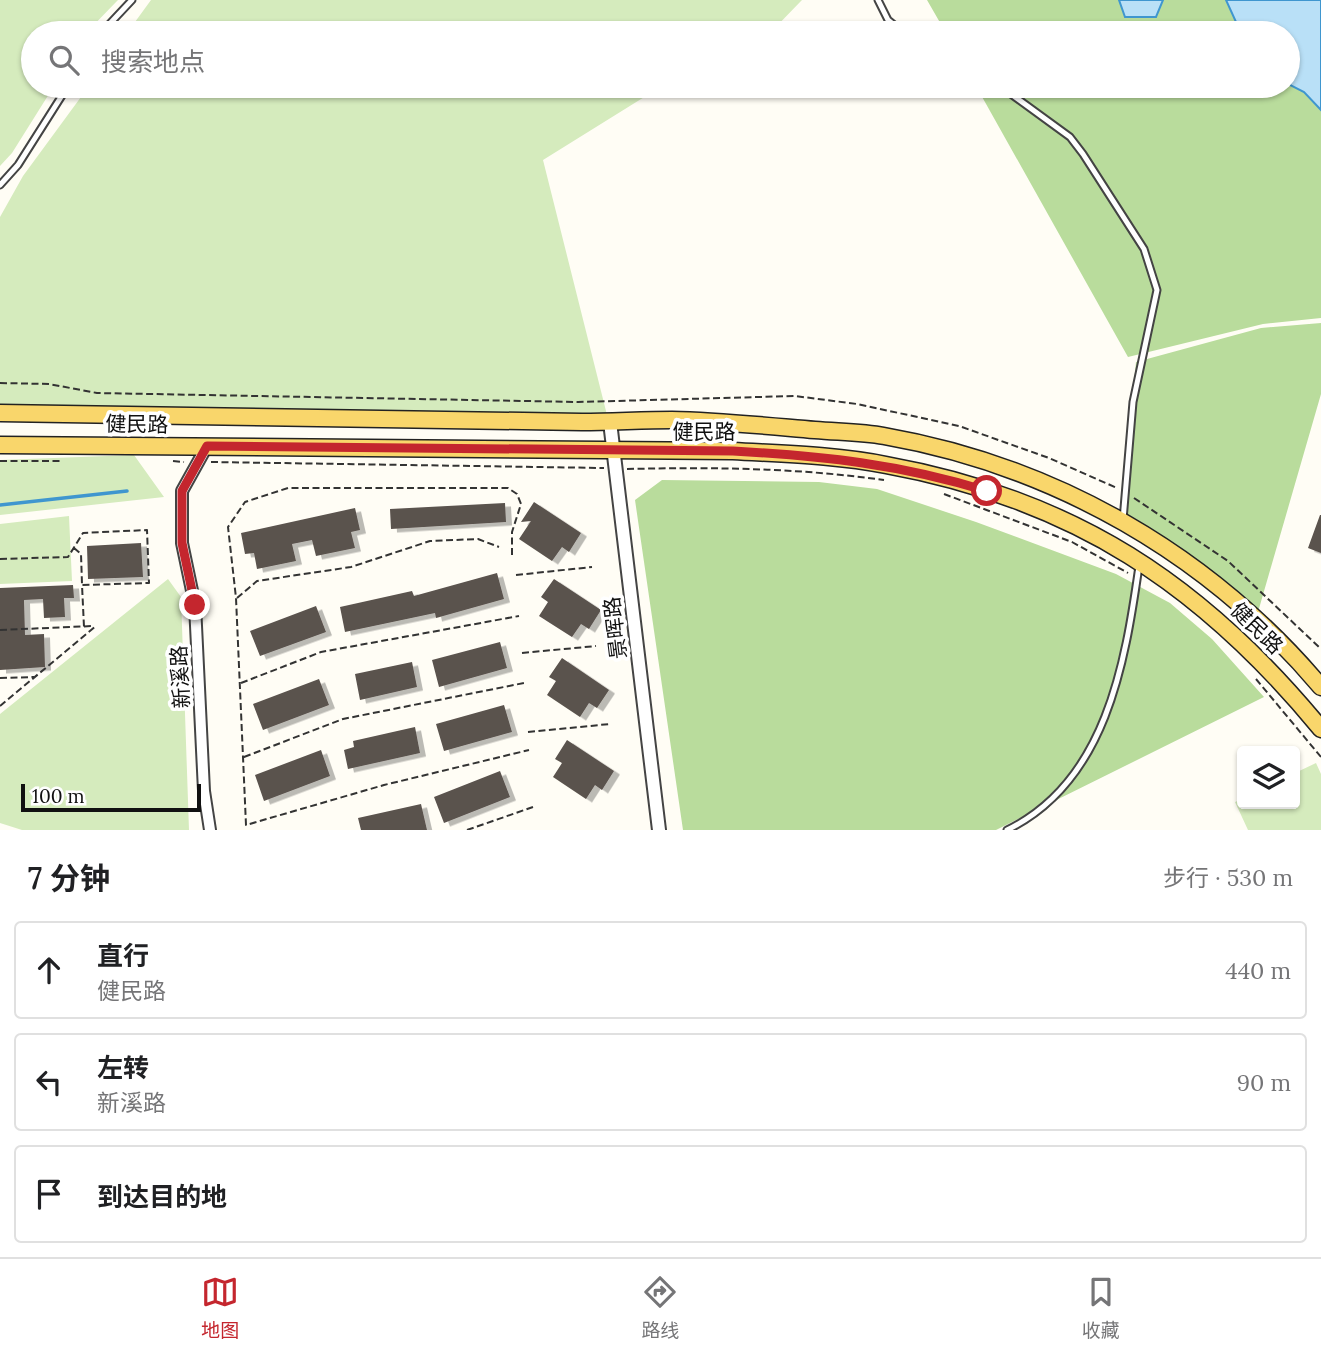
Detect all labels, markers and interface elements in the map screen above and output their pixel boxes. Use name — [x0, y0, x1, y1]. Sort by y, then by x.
search box — [21, 21, 1300, 98]
icon: search — [45, 41, 83, 79]
text: 搜索地点 — [101, 45, 205, 78]
street label: 健民路 — [105, 410, 169, 438]
street label: 健民路 — [673, 418, 736, 445]
route start — [971, 475, 1002, 506]
route end — [179, 589, 210, 620]
street label: 景晖路 — [598, 595, 632, 661]
street label: 健民路 — [1225, 596, 1289, 660]
street label: 新溪路 — [165, 645, 195, 709]
map controls — [1237, 746, 1300, 809]
button: layers — [1237, 746, 1300, 809]
scale bar — [21, 781, 201, 813]
text: 100 m — [32, 784, 85, 808]
text: 7 分钟 — [28, 859, 110, 897]
text: 步行 · 530 m — [1163, 863, 1293, 892]
text: 直行 — [97, 939, 149, 972]
icon: ahead — [30, 951, 68, 989]
text: 440 m — [1225, 956, 1291, 985]
text: 健民路 — [97, 976, 166, 1005]
text: 左转 — [97, 1051, 149, 1084]
icon: left — [30, 1063, 68, 1101]
text: 90 m — [1237, 1068, 1291, 1097]
text: 新溪路 — [97, 1088, 166, 1117]
icon: arrive — [30, 1175, 68, 1213]
text: 到达目的地 — [97, 1180, 227, 1213]
tab: 地图 — [201, 1273, 239, 1342]
tab: 路线 — [641, 1273, 680, 1342]
tab: 收藏 — [1082, 1273, 1120, 1342]

